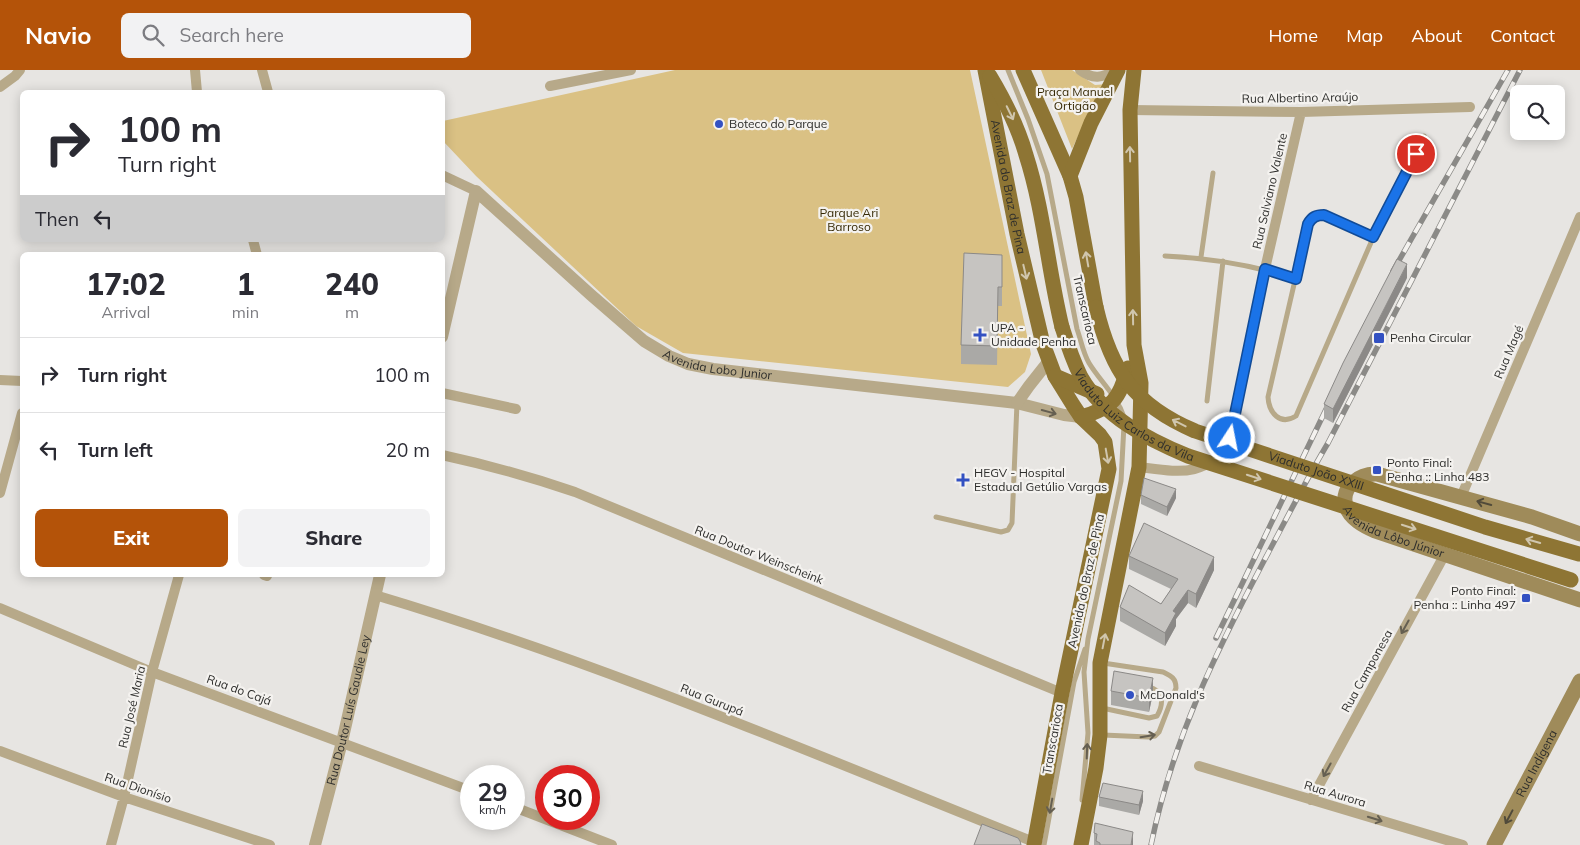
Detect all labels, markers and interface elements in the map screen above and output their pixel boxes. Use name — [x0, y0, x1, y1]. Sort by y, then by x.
search box — [121, 13, 471, 58]
text: Navio — [25, 20, 91, 50]
icon: search — [139, 21, 167, 49]
text: Search here — [179, 23, 284, 47]
text: Home — [1268, 24, 1318, 47]
text: Map — [1346, 24, 1383, 47]
text: About — [1411, 24, 1462, 47]
text: Contact — [1490, 24, 1555, 47]
park label: Praça Manuel Ortigão — [1037, 84, 1113, 113]
map controls — [1510, 85, 1565, 140]
button: search — [1510, 85, 1565, 140]
street label: Rua Albertino Araújo — [1242, 89, 1359, 106]
one-way arrow — [1005, 105, 1015, 120]
text: 100 m — [118, 107, 222, 151]
icon: right — [35, 110, 100, 175]
place label: Boteco do Parque — [729, 116, 827, 131]
marker: Boteco do Parque — [713, 118, 725, 130]
street label: Avenida do Braz de Pina — [988, 118, 1029, 255]
street label: Rua Salviano Valente — [1249, 131, 1290, 250]
pin — [1395, 133, 1437, 175]
icon: arrive — [1402, 140, 1430, 168]
one-way arrow — [1126, 147, 1135, 163]
text: Turn right — [118, 150, 216, 178]
icon: left — [89, 205, 117, 233]
park label: Parque Ari Barroso — [820, 205, 879, 234]
text: Then — [35, 207, 79, 231]
one-way arrow — [1082, 252, 1092, 268]
one-way arrow — [1021, 264, 1030, 280]
text: 17:02 — [86, 265, 166, 303]
text: 1 — [236, 265, 254, 303]
text: 240 — [325, 265, 379, 303]
street label: Transcarioca — [1070, 274, 1101, 346]
text: Arrival — [101, 302, 150, 322]
text: min — [232, 302, 259, 322]
text: m — [345, 302, 359, 322]
one-way arrow — [1128, 309, 1138, 326]
place label: UPA - Unidade Penha — [991, 320, 1076, 349]
street label: Rua Magé — [1491, 323, 1527, 381]
marker: UPA - Unidade Penha — [973, 328, 987, 342]
place label: Penha Circular — [1390, 330, 1472, 345]
marker: Penha Circular — [1372, 331, 1386, 345]
street label: Avenida Lobo Junior — [660, 346, 773, 383]
icon: right — [35, 361, 63, 389]
text: Turn right — [78, 363, 167, 387]
text: 100 m — [374, 363, 430, 387]
street label: Viaduto Luiz Carlos da Vila — [1071, 366, 1196, 464]
one-way arrow — [1040, 407, 1056, 417]
position arrow — [1203, 411, 1255, 463]
one-way arrow — [1172, 418, 1187, 427]
icon: left — [35, 436, 63, 464]
text: Turn left — [78, 438, 153, 462]
text: 20 m — [386, 438, 430, 462]
one-way arrow — [1103, 447, 1113, 463]
street label: Viaduto João XXIII — [1267, 448, 1366, 493]
place label: Ponto Final: Penha :: Linha 483 — [1387, 455, 1489, 484]
marker: Ponto Final: Penha :: Linha 483 — [1371, 464, 1383, 476]
place label: HEGV - Hospital Estadual Getúlio Vargas — [974, 465, 1107, 494]
marker: HEGV - Hospital Estadual Getúlio Vargas — [956, 473, 970, 487]
one-way arrow — [1246, 473, 1261, 482]
one-way arrow — [1476, 498, 1492, 507]
street label: Avenida Lôbo Júnior — [1340, 503, 1447, 561]
button: Exit — [35, 509, 228, 567]
button: Share — [238, 509, 430, 567]
street label: Avenida do Braz de Pina — [1064, 512, 1107, 649]
street label: Rua Doutor Weinscheink — [693, 522, 826, 588]
one-way arrow — [1400, 523, 1416, 532]
one-way arrow — [1525, 535, 1541, 545]
place label: Ponto Final: Penha :: Linha 497 — [1414, 583, 1516, 612]
marker: Ponto Final: Penha :: Linha 497 — [1520, 592, 1532, 604]
one-way arrow — [1400, 620, 1410, 635]
street label: Rua Camponesa — [1338, 627, 1395, 715]
street label: Rua Doutor Luís Gaudie Ley — [323, 633, 373, 787]
one-way arrow — [1099, 633, 1109, 649]
street label: Rua José Maria — [115, 664, 148, 749]
street label: Rua do Cajá — [205, 671, 274, 708]
street label: Rua Gurupá — [678, 680, 746, 719]
place label: McDonald's — [1140, 687, 1205, 702]
marker: McDonald's — [1124, 689, 1136, 701]
street label: Transcarioca — [1039, 703, 1066, 775]
street label: Rua Indígena — [1512, 727, 1560, 799]
one-way arrow — [1140, 730, 1156, 740]
one-way arrow — [1082, 743, 1092, 759]
one-way arrow — [1322, 762, 1332, 777]
speed limit sign: 30 — [535, 765, 600, 830]
street label: Rua Dionísio — [103, 769, 174, 806]
text: 29 — [477, 776, 508, 807]
street label: Rua Aurora — [1302, 777, 1368, 810]
one-way arrow — [1046, 798, 1056, 814]
text: km/h — [479, 802, 506, 817]
one-way arrow — [1504, 809, 1514, 824]
one-way arrow — [1366, 814, 1382, 824]

